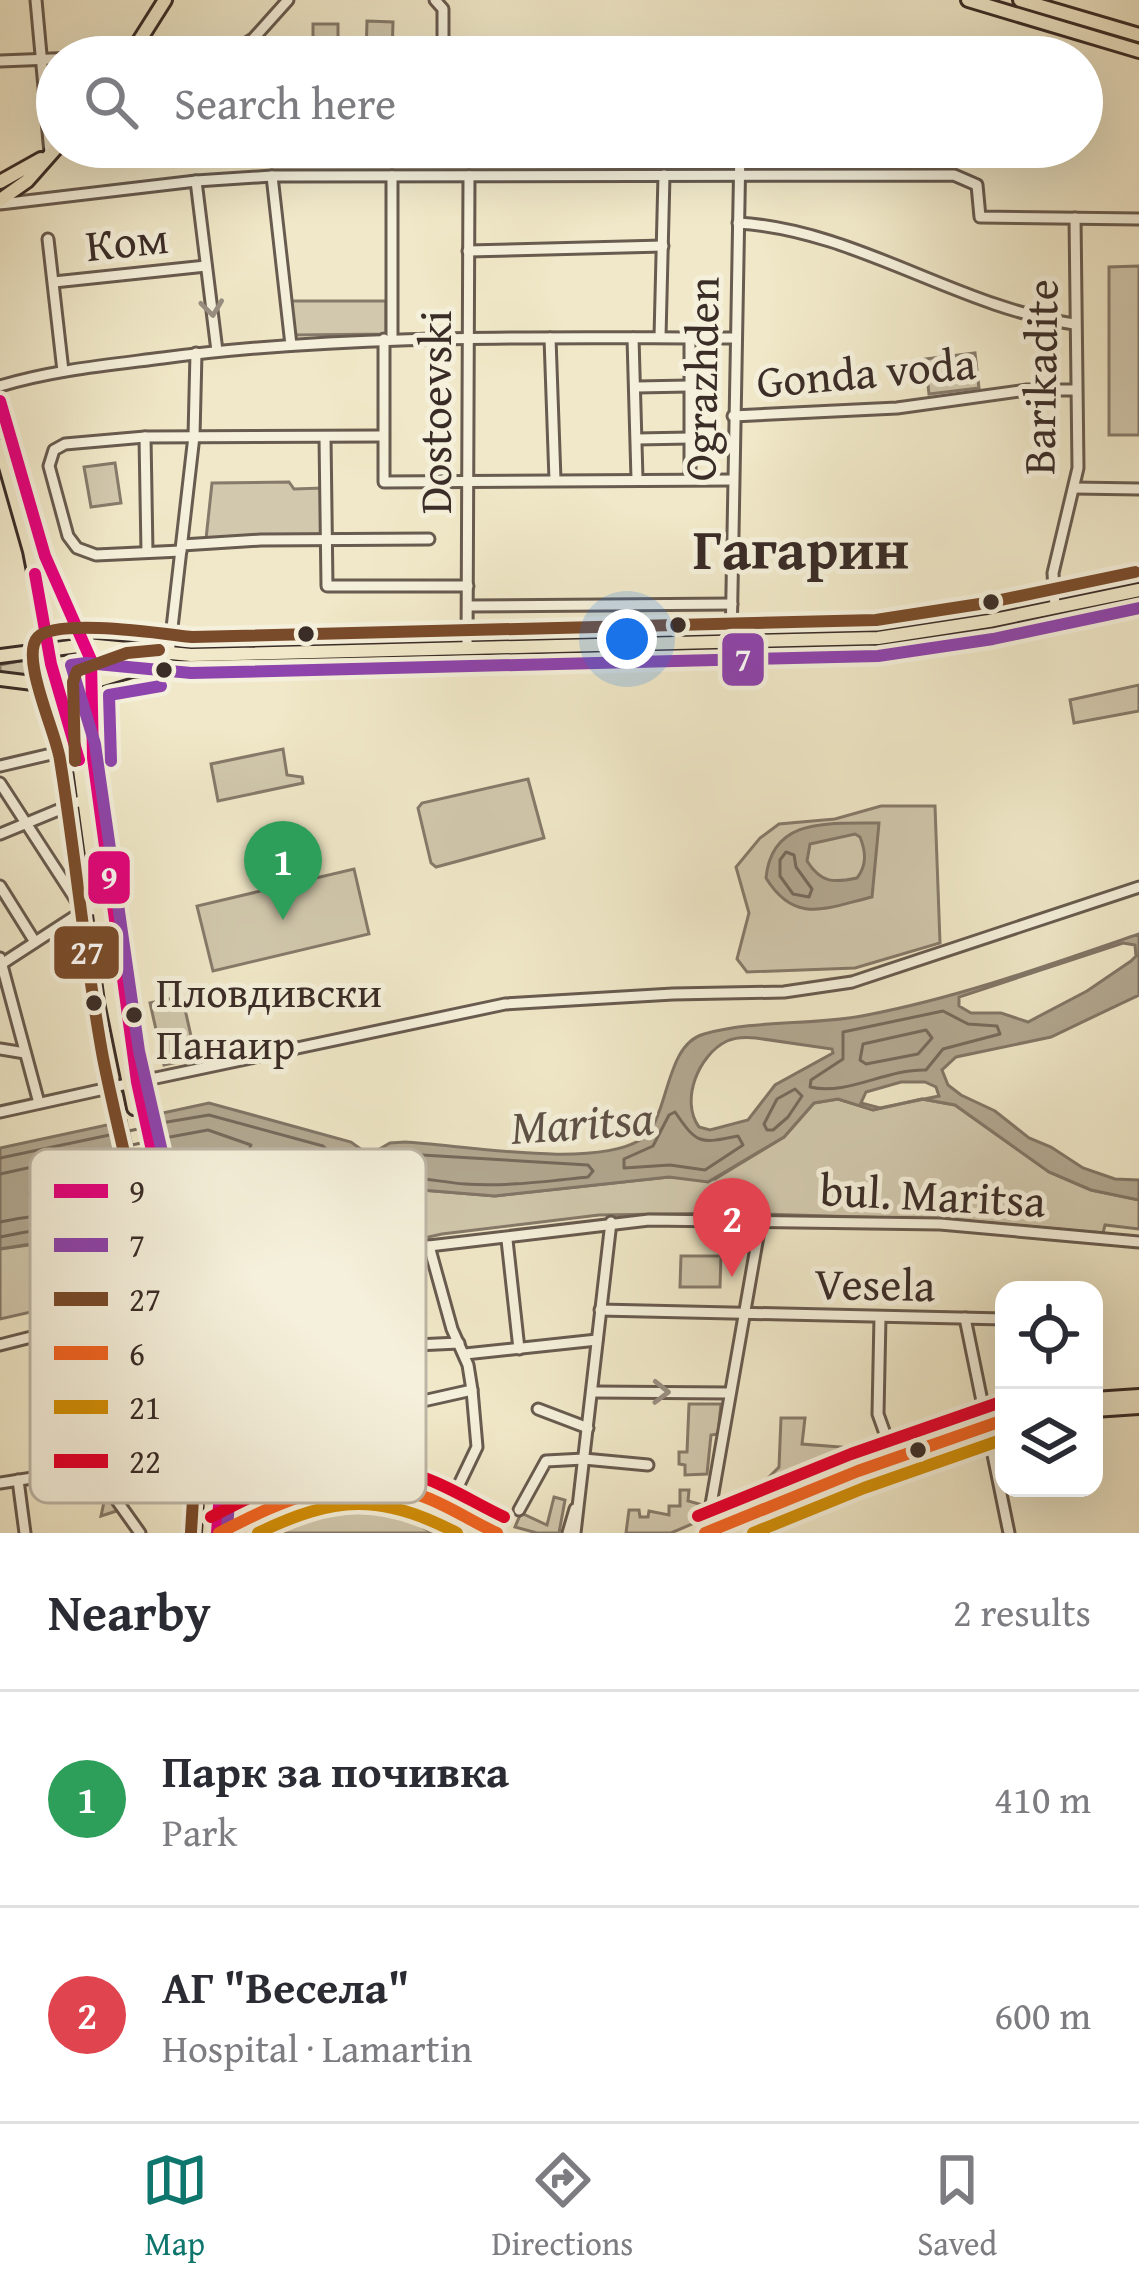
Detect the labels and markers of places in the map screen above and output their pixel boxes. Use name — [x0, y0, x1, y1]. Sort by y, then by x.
unlabelled marker — [980, 591, 1002, 613]
unlabelled marker — [667, 614, 689, 636]
unlabelled marker — [295, 623, 317, 645]
unlabelled marker — [153, 659, 175, 681]
pin: 1 — [244, 821, 322, 920]
place label: Пловдивски Панаир — [156, 961, 382, 1074]
unlabelled marker — [83, 992, 105, 1014]
marker: Пловдивски Панаир — [123, 1004, 145, 1026]
pin: 2 — [693, 1178, 771, 1277]
unlabelled marker — [907, 1439, 929, 1461]

